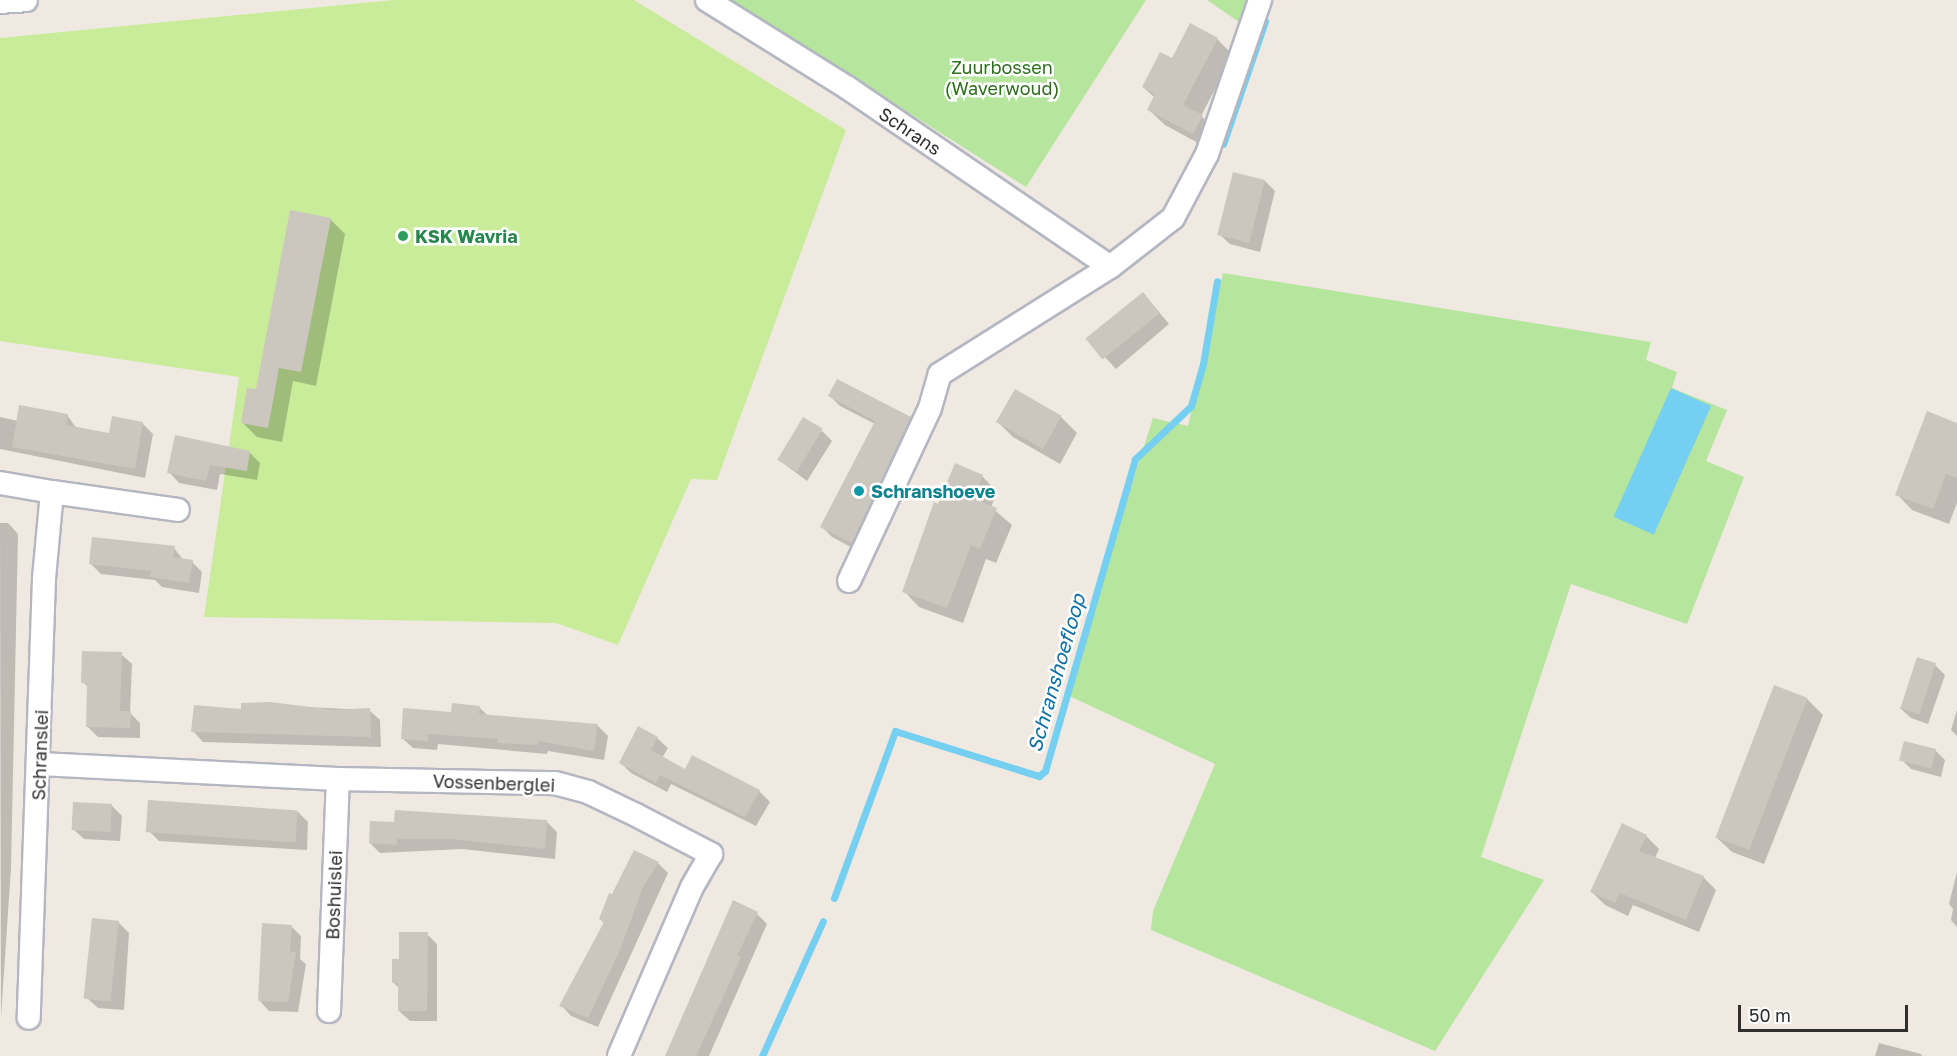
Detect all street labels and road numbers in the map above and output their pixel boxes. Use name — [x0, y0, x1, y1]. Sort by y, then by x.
street label: Schrans — [875, 102, 945, 160]
street label: Schranslei — [28, 709, 52, 801]
street label: Vossenberglei — [432, 770, 556, 796]
street label: Boshuislei — [322, 850, 346, 940]

